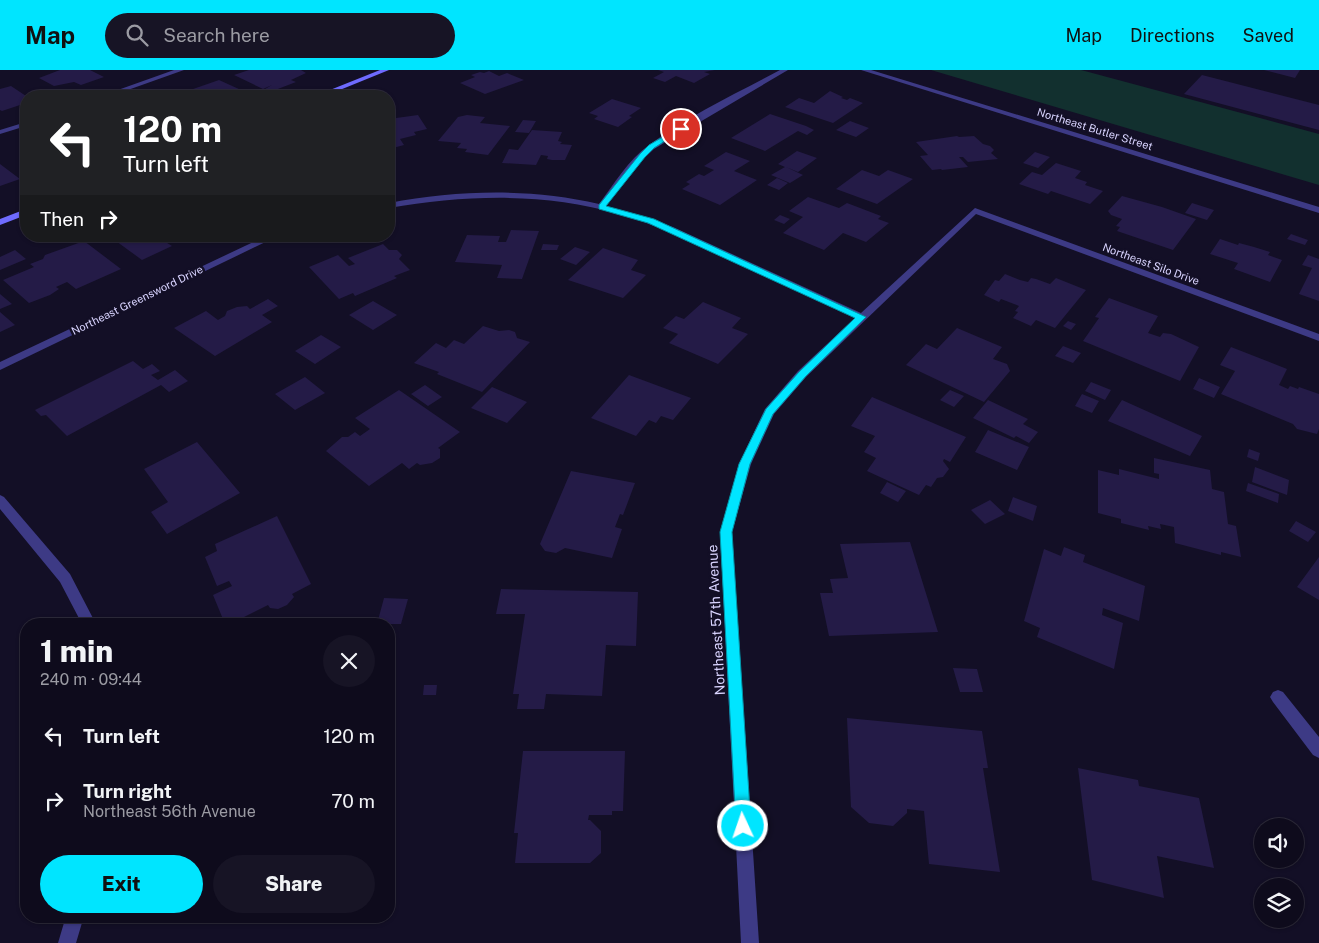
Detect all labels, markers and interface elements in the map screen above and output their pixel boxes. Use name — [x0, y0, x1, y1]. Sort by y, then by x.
search box — [105, 13, 455, 58]
text: Map — [25, 21, 75, 49]
icon: search — [123, 21, 151, 49]
text: Search here — [163, 24, 270, 46]
text: Map — [1065, 25, 1102, 46]
text: Directions — [1130, 25, 1215, 46]
text: Saved — [1243, 25, 1294, 46]
street label: Northeast Butler Street — [1036, 106, 1154, 152]
pin — [660, 108, 702, 150]
text: 120 m — [123, 109, 222, 150]
icon: left — [40, 110, 105, 175]
icon: arrive — [667, 115, 695, 143]
text: Turn left — [123, 151, 209, 177]
icon: right — [94, 205, 122, 233]
text: Then — [40, 208, 84, 230]
street label: Northeast Silo Drive — [1101, 241, 1201, 287]
street label: Northeast Greensword Drive — [69, 263, 205, 337]
street label: Northeast 57th Avenue — [704, 544, 728, 696]
text: 1 min — [40, 633, 113, 669]
button: close — [323, 635, 375, 687]
text: 240 m · 09:44 — [40, 670, 142, 689]
icon: left — [40, 722, 68, 750]
text: Turn left — [83, 725, 160, 747]
text: 120 m — [323, 725, 375, 747]
text: Turn right — [83, 780, 172, 802]
icon: right — [40, 787, 68, 815]
text: 70 m — [331, 790, 375, 812]
position arrow — [716, 799, 768, 851]
text: Northeast 56th Avenue — [83, 802, 256, 821]
map controls — [1254, 818, 1304, 928]
button: sound — [1254, 818, 1304, 868]
button: Exit — [40, 855, 203, 913]
button: Share — [213, 855, 375, 913]
button: layers — [1254, 878, 1304, 928]

